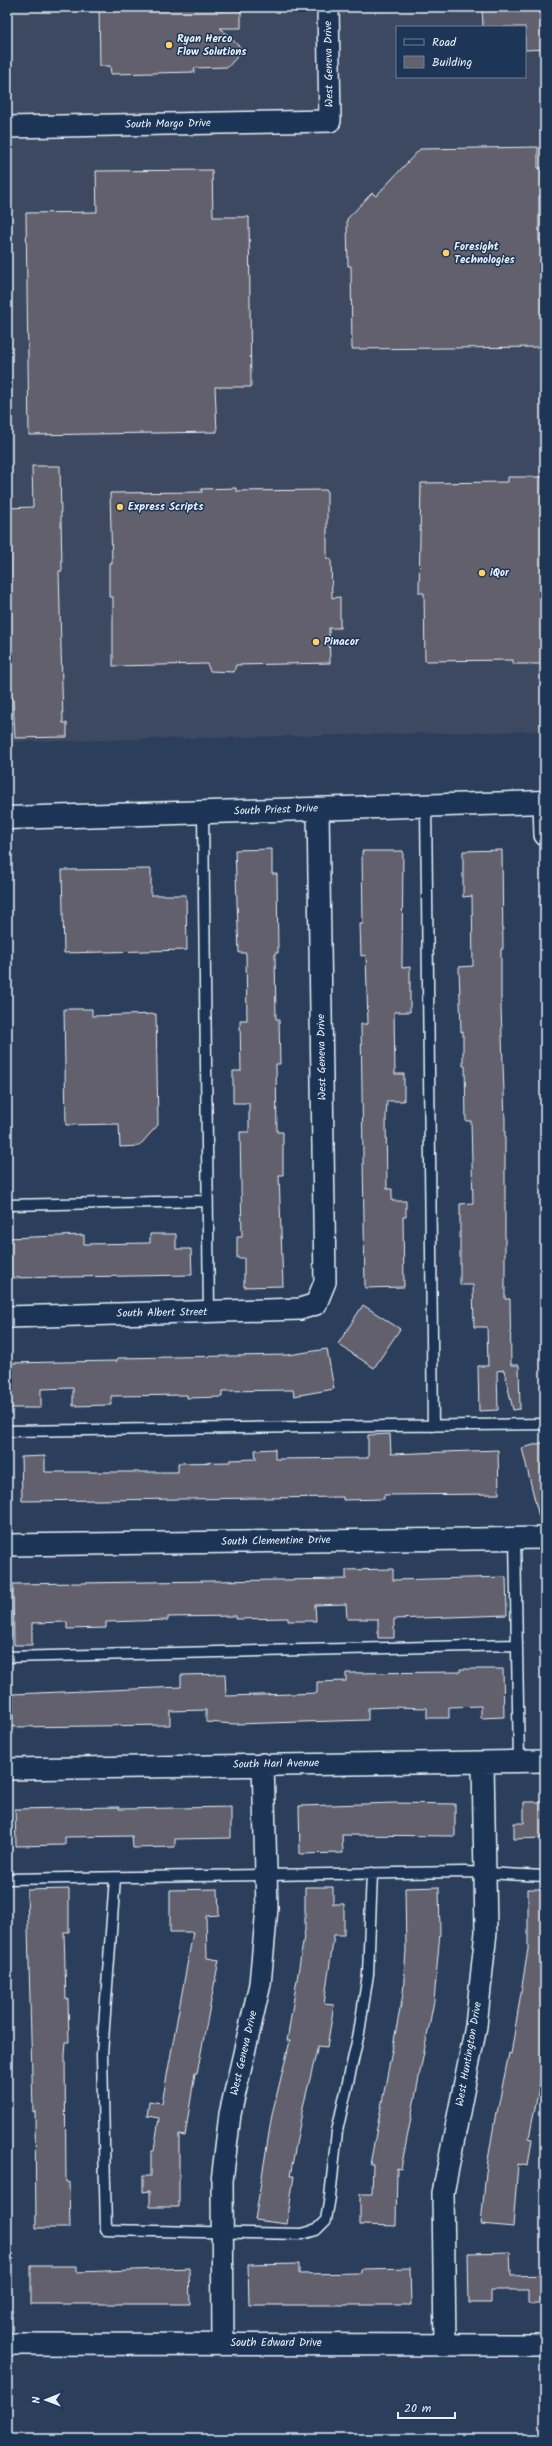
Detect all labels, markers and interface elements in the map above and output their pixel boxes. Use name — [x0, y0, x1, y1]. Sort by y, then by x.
street label: West Geneva Drive — [319, 21, 339, 107]
legend — [396, 26, 526, 78]
place label: Ryan Herco Flow Solutions — [177, 30, 247, 61]
text: Road — [432, 33, 457, 52]
marker: Ryan Herco Flow Solutions — [164, 40, 174, 50]
text: Building — [432, 53, 472, 72]
street label: South Margo Drive — [125, 114, 211, 134]
place label: Foresight Technologies — [454, 238, 515, 269]
marker: Foresight Technologies — [441, 248, 451, 258]
place label: Express Scripts — [128, 498, 204, 516]
marker: Express Scripts — [115, 502, 125, 512]
place label: iQor — [490, 564, 510, 582]
marker: iQor — [477, 568, 487, 578]
place label: Pinacor — [324, 633, 360, 651]
marker: Pinacor — [311, 637, 321, 647]
street label: South Priest Drive — [234, 800, 318, 820]
street label: West Geneva Drive — [312, 1014, 332, 1100]
street label: South Albert Street — [116, 1303, 208, 1323]
street label: South Clementine Drive — [221, 1531, 331, 1551]
street label: South Harl Avenue — [233, 1754, 319, 1774]
street label: West Huntington Drive — [451, 2000, 487, 2108]
street label: West Geneva Drive — [225, 2009, 263, 2097]
street label: South Edward Drive — [230, 2334, 322, 2352]
north arrow — [26, 2380, 66, 2420]
scale bar — [398, 2394, 455, 2420]
text: N — [28, 2396, 46, 2404]
text: 20 m — [404, 2399, 432, 2418]

